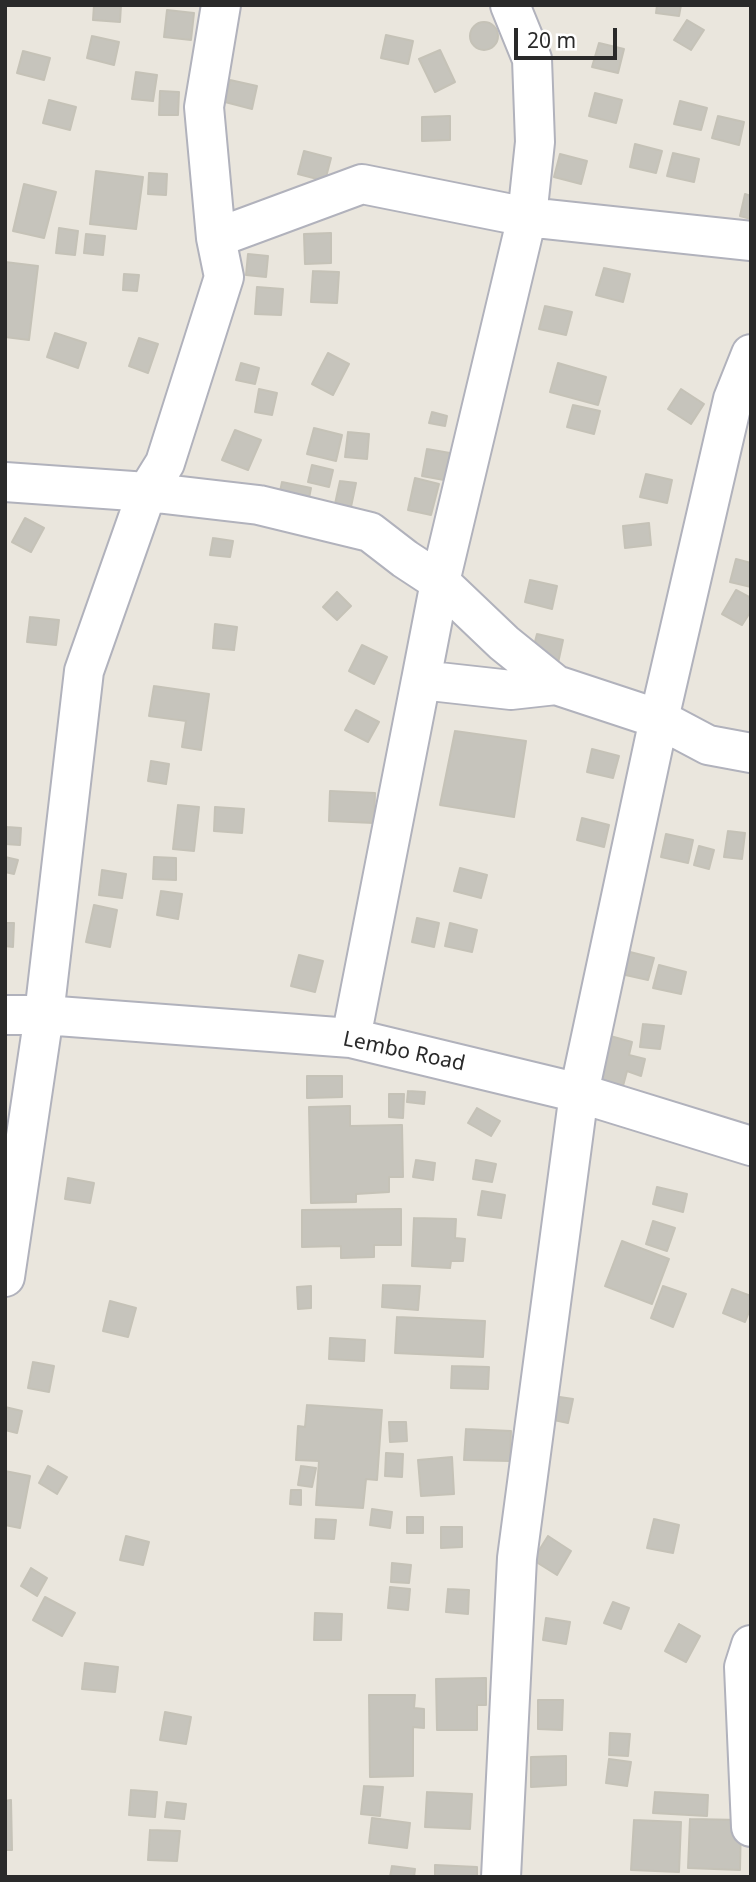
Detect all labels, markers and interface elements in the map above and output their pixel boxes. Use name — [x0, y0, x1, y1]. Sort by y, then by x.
scale bar — [518, 14, 621, 58]
text: 20 m — [527, 26, 576, 54]
street label: Lembo Road — [341, 1027, 467, 1077]

